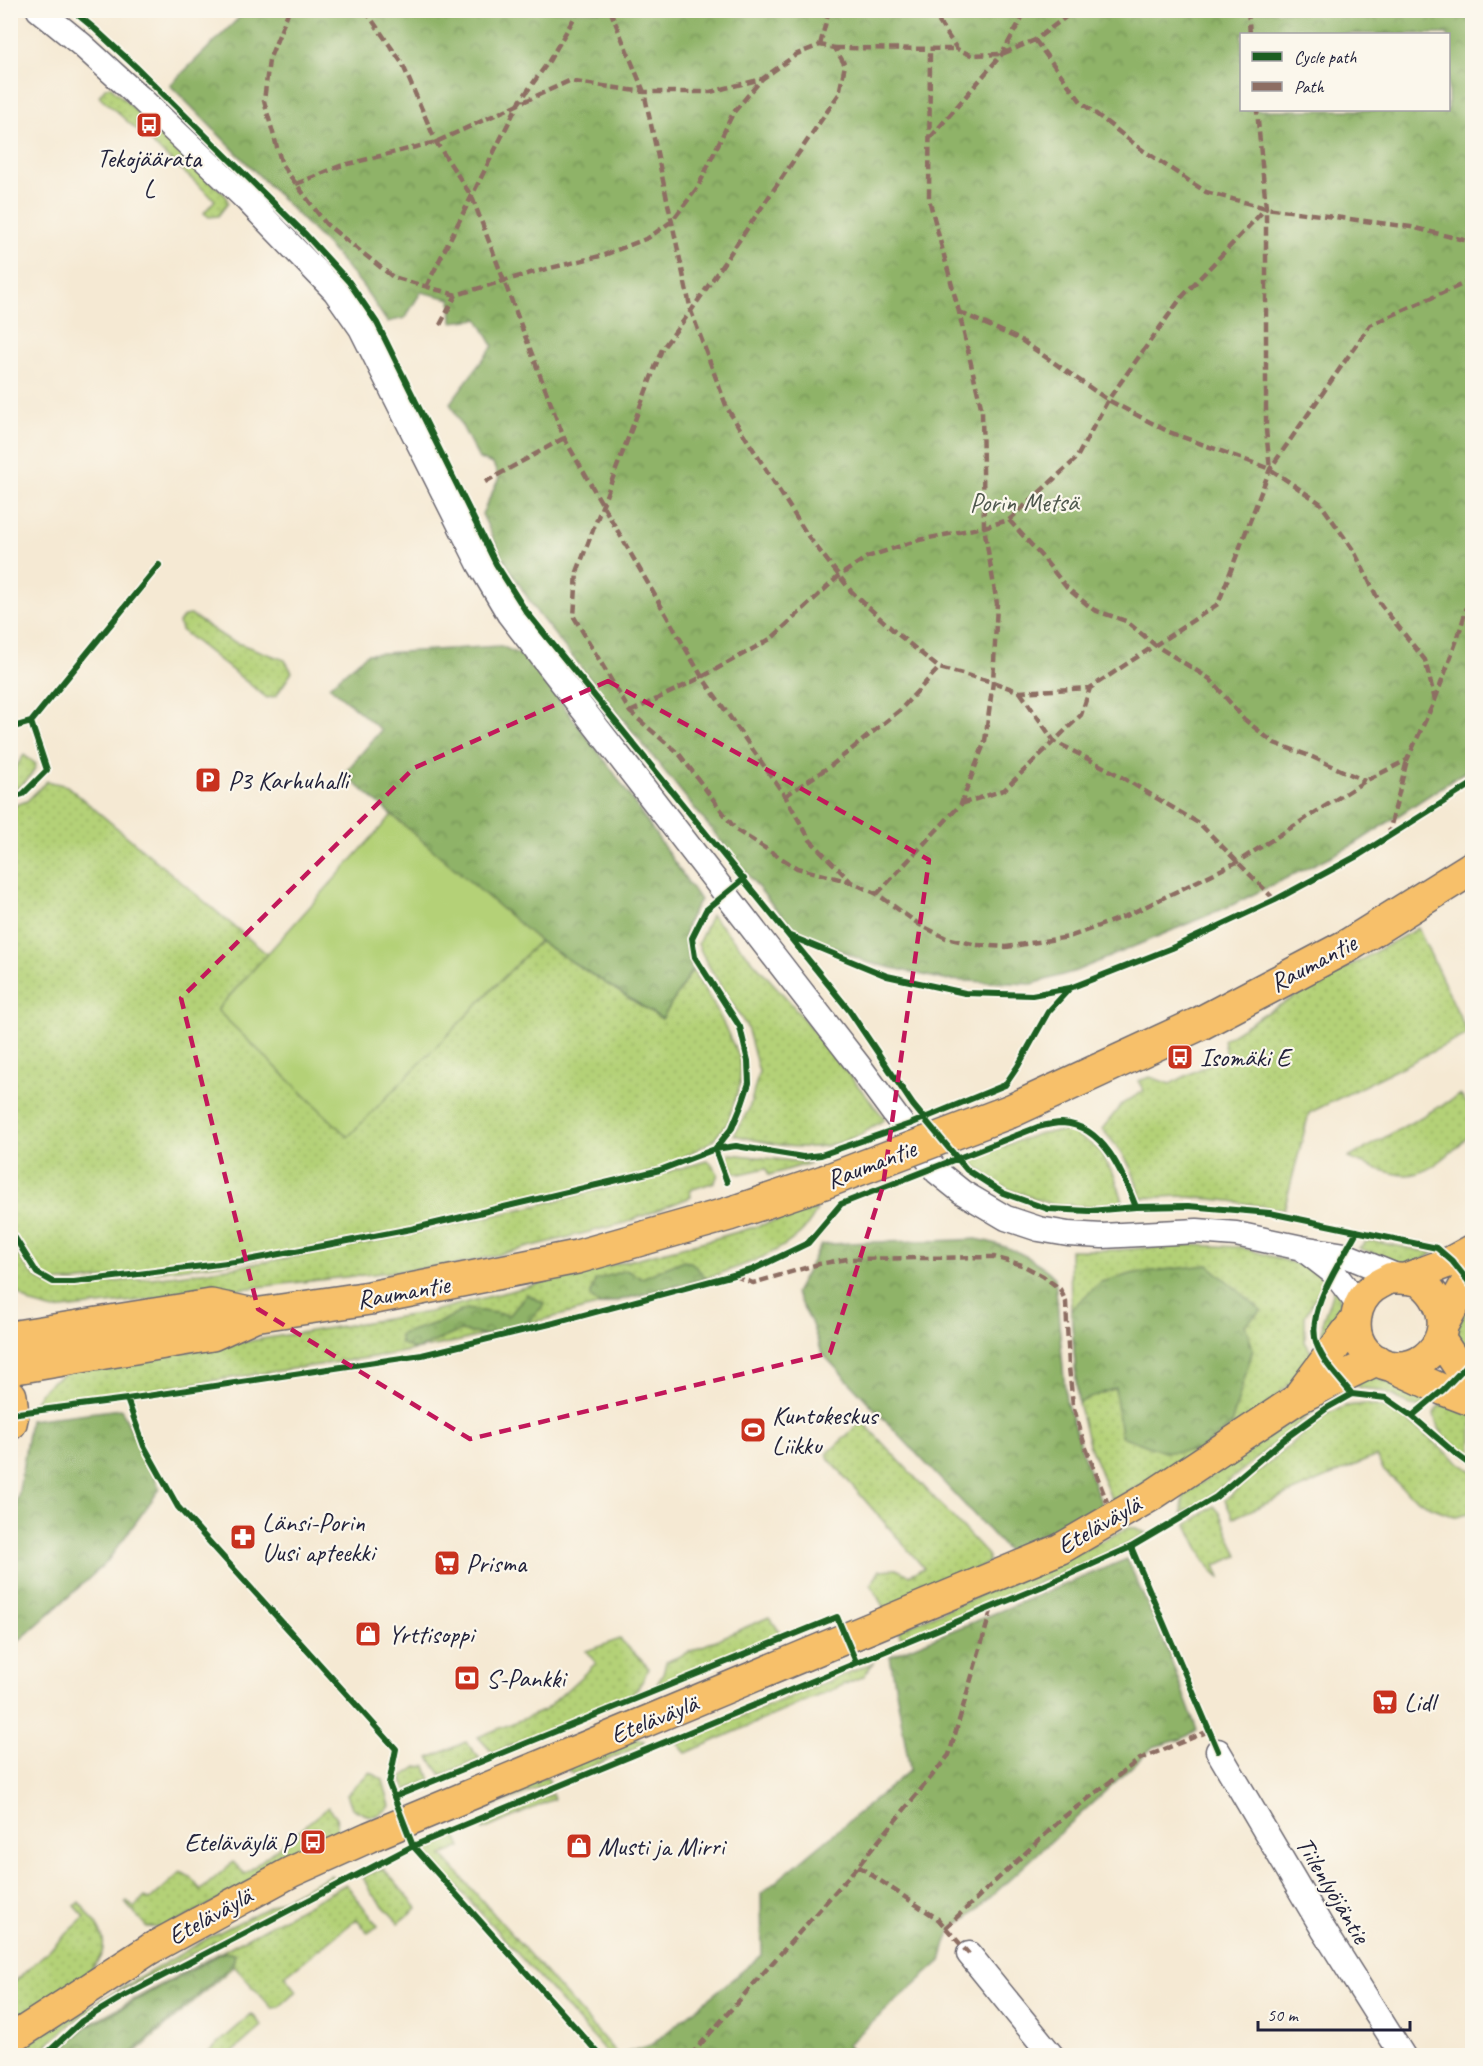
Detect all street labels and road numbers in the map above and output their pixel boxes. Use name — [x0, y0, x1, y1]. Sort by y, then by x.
street label: Raumantie — [1264, 926, 1363, 1000]
street label: Raumantie — [821, 1131, 922, 1196]
street label: Raumantie — [354, 1267, 453, 1316]
street label: Eteläväylä — [1051, 1487, 1148, 1562]
street label: Eteläväylä — [606, 1686, 704, 1751]
street label: Tiilenlyöjäntie — [1288, 1831, 1379, 1951]
street label: Eteläväylä — [162, 1879, 259, 1953]

